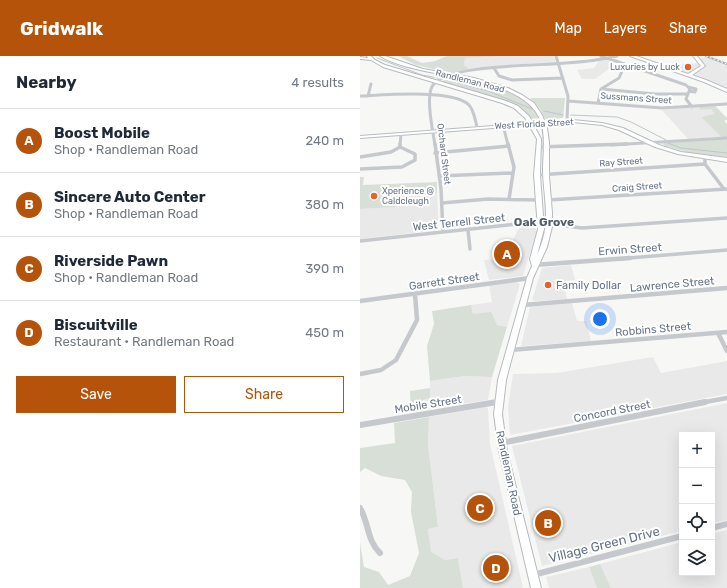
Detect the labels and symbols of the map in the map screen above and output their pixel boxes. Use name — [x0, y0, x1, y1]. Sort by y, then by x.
place label: Luxuries by Luck — [610, 62, 680, 72]
marker: Luxuries by Luck — [683, 62, 693, 72]
street label: Randleman Road — [434, 68, 506, 94]
street label: Sussmans Street — [600, 91, 672, 106]
street label: West Florida Street — [494, 117, 574, 131]
street label: Orchard Street — [435, 123, 453, 186]
street label: Ray Street — [599, 155, 644, 169]
street label: Craig Street — [612, 180, 663, 194]
place label: Xperience @ Caldcleugh — [382, 186, 434, 206]
marker: Xperience @ Caldcleugh — [369, 191, 379, 201]
street label: West Terrell Street — [412, 211, 507, 234]
district label: Oak Grove — [514, 215, 574, 229]
pin: A — [494, 239, 520, 269]
street label: Erwin Street — [598, 241, 663, 258]
street label: Garrett Street — [408, 270, 481, 293]
street label: Lawrence Street — [629, 274, 715, 295]
place label: Family Dollar — [556, 279, 622, 292]
marker: Family Dollar — [543, 280, 553, 290]
your location — [590, 309, 610, 329]
street label: Robbins Street — [615, 320, 692, 339]
street label: Mobile Street — [394, 393, 463, 416]
street label: Concord Street — [573, 398, 652, 425]
street label: Randleman Road — [493, 429, 524, 517]
pin: C — [467, 493, 493, 523]
pin: B — [535, 508, 561, 538]
street label: Village Green Drive — [547, 523, 661, 567]
pin: D — [483, 553, 509, 583]

